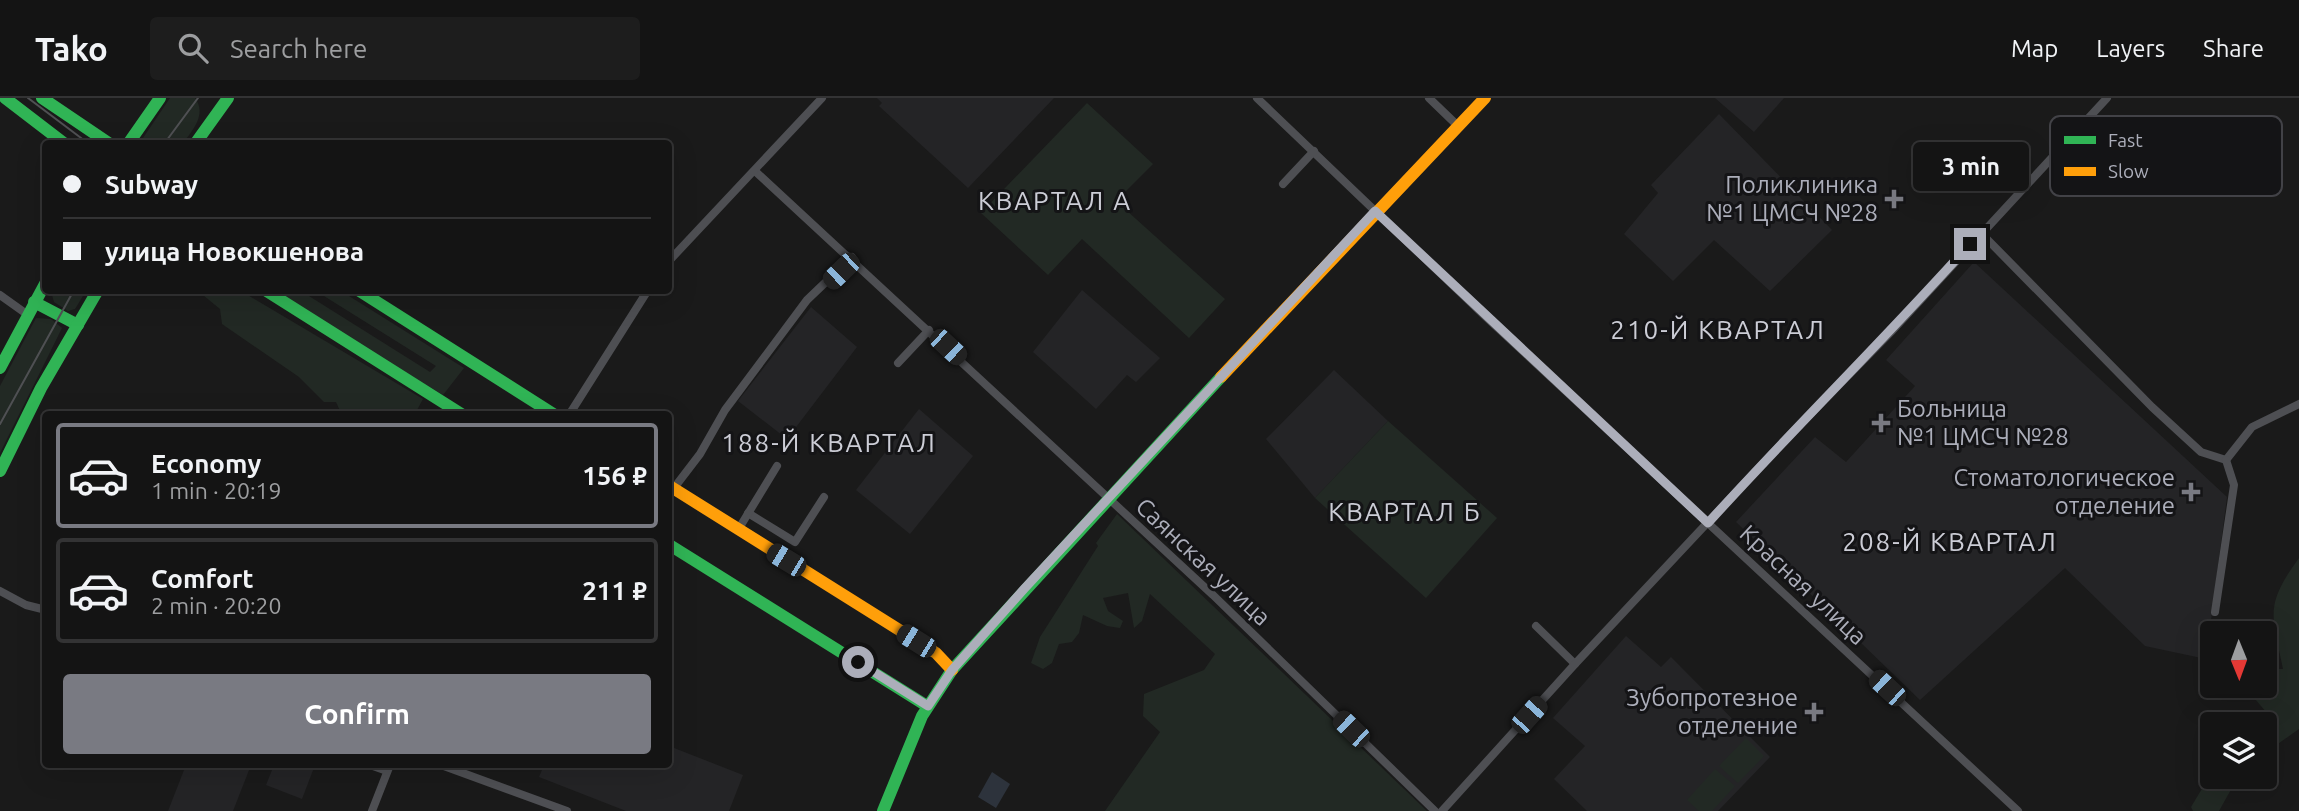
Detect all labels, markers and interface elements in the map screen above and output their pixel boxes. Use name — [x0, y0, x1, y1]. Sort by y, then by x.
search box — [150, 17, 640, 80]
icon: search — [174, 29, 212, 67]
text: Tako — [35, 30, 108, 67]
text: Search here — [230, 34, 367, 63]
text: Map — [2011, 35, 2058, 62]
text: Layers — [2096, 35, 2165, 62]
text: Share — [2203, 35, 2264, 62]
legend — [2050, 116, 2282, 196]
text: Fast — [2108, 129, 2143, 151]
callout: 3 min — [1912, 142, 2028, 192]
text: 3 min — [1942, 154, 2000, 179]
text: Slow — [2108, 160, 2149, 182]
text: Subway — [105, 170, 198, 199]
place label: Поликлиника №1 ЦМСЧ №28 — [1706, 171, 1878, 226]
district label: КВАРТАЛ А — [978, 186, 1132, 215]
marker: Поликлиника №1 ЦМСЧ №28 — [1884, 189, 1904, 209]
route end — [1954, 228, 1986, 260]
text: улица Новокшенова — [105, 237, 364, 266]
car — [819, 249, 864, 293]
district label: 210-Й КВАРТАЛ — [1610, 315, 1826, 344]
car — [926, 325, 971, 369]
place label: Больница №1 ЦМСЧ №28 — [1897, 395, 2069, 450]
marker: Больница №1 ЦМСЧ №28 — [1871, 413, 1891, 433]
district label: 188-Й КВАРТАЛ — [721, 428, 937, 457]
icon: car — [67, 444, 130, 507]
text: Economy — [151, 449, 261, 478]
text: 156 ₽ — [582, 461, 647, 490]
place label: Стоматологическое отделение — [1953, 464, 2175, 519]
text: 1 min · 20:19 — [151, 478, 282, 503]
marker: Стоматологическое отделение — [2181, 482, 2201, 502]
street label: Саянская улица — [1131, 492, 1276, 631]
district label: КВАРТАЛ Б — [1328, 497, 1482, 526]
street label: Красная улица — [1735, 519, 1872, 650]
district label: 208-Й КВАРТАЛ — [1842, 527, 2058, 556]
car — [763, 540, 810, 580]
icon: car — [67, 559, 130, 622]
text: Comfort — [151, 564, 254, 593]
text: 211 ₽ — [582, 576, 647, 605]
text: 2 min · 20:20 — [151, 593, 282, 618]
car — [893, 621, 940, 661]
north arrow — [2200, 621, 2277, 698]
map controls — [2200, 621, 2277, 789]
route start — [842, 646, 874, 678]
car — [1865, 666, 1910, 710]
button: Confirm — [63, 674, 651, 754]
place label: Зубопротезное отделение — [1626, 684, 1798, 739]
car — [1508, 692, 1551, 738]
marker: Зубопротезное отделение — [1804, 702, 1824, 722]
car — [1329, 707, 1374, 751]
button: layers — [2200, 712, 2277, 789]

